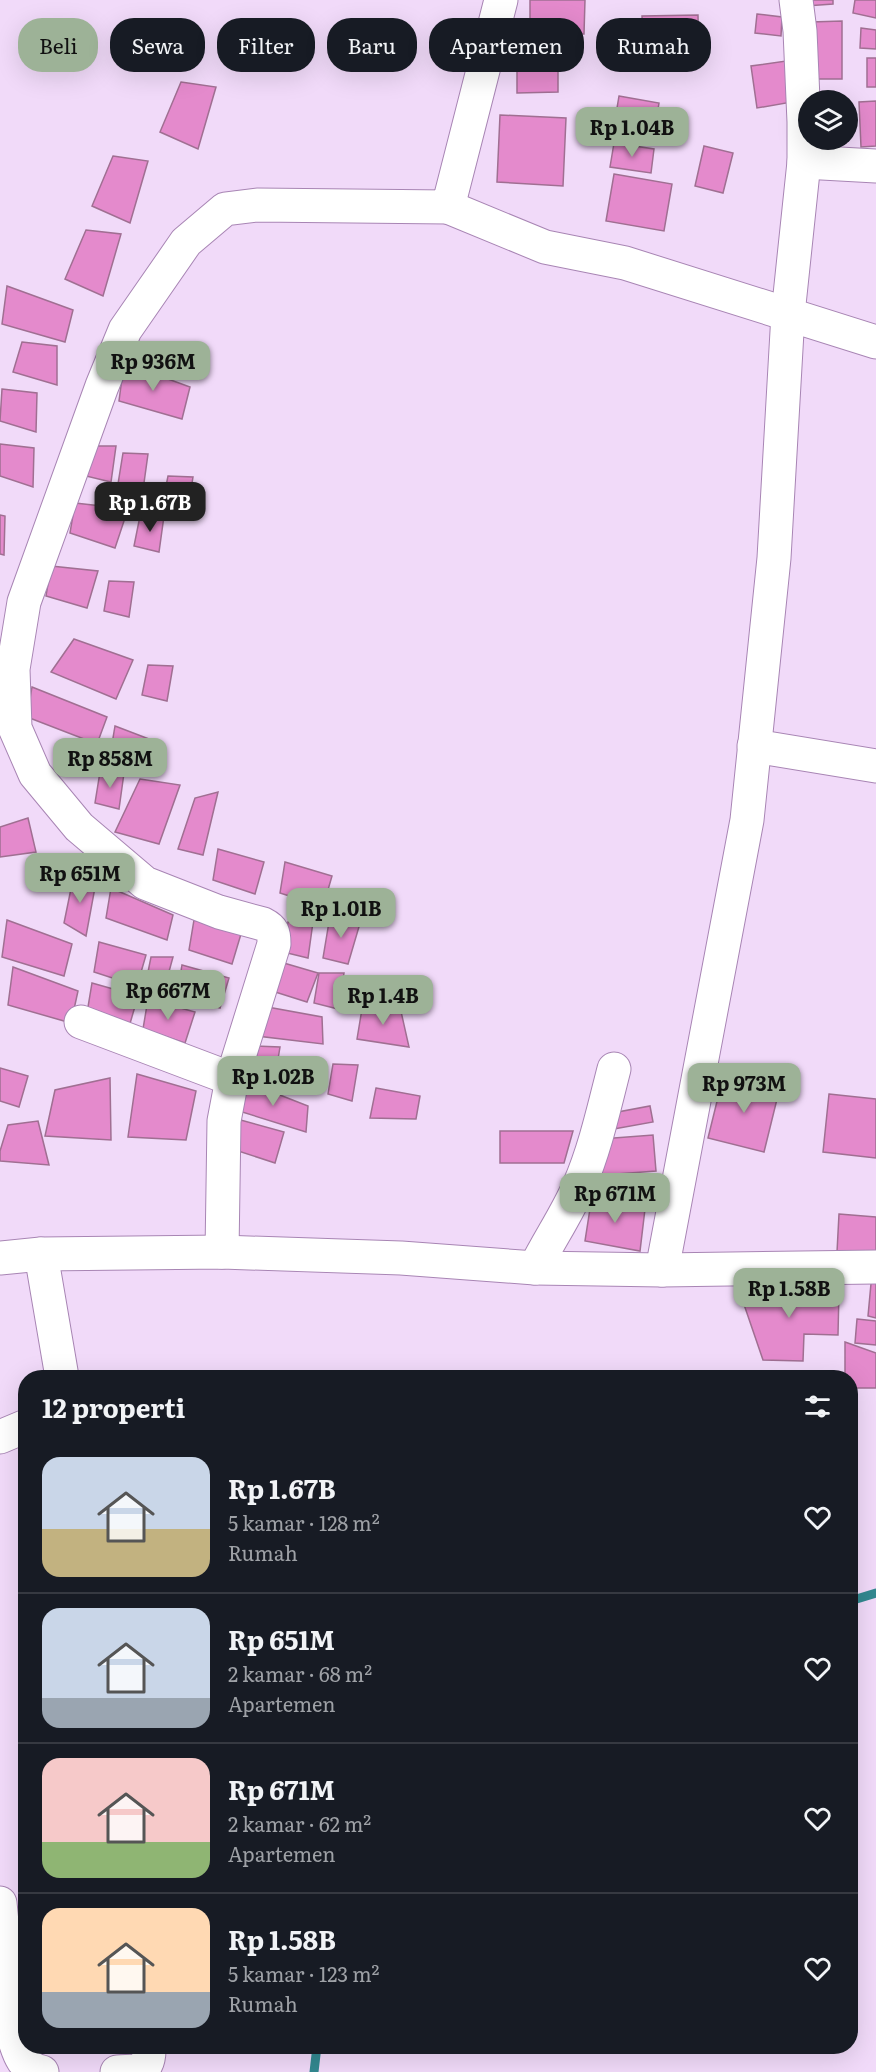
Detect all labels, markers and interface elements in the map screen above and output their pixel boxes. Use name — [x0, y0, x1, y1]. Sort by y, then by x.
chip: Beli — [18, 18, 98, 72]
chip: Sewa — [110, 18, 205, 72]
chip: Filter — [217, 18, 315, 72]
chip: Baru — [327, 18, 417, 72]
chip: Apartemen — [429, 18, 584, 72]
chip: Rumah — [596, 18, 711, 72]
map controls — [798, 90, 858, 150]
button: layers — [798, 90, 858, 150]
pin: Rp 1.04B — [570, 107, 694, 158]
text: Rp 1.04B — [590, 111, 674, 141]
pin: Rp 936M — [98, 341, 208, 392]
text: Rp 936M — [110, 345, 196, 375]
pin: Rp 1.67B — [88, 482, 212, 533]
text: Rp 1.67B — [109, 486, 191, 516]
pin: Rp 858M — [55, 738, 165, 789]
text: Rp 858M — [67, 742, 153, 772]
pin: Rp 651M — [25, 853, 135, 904]
text: Rp 651M — [39, 857, 121, 887]
pin: Rp 1.01B — [279, 888, 403, 939]
text: Rp 1.01B — [300, 892, 382, 922]
pin: Rp 667M — [113, 970, 223, 1021]
text: Rp 667M — [125, 974, 211, 1004]
pin: Rp 1.4B — [328, 975, 438, 1026]
text: Rp 1.4B — [347, 979, 419, 1009]
pin: Rp 1.02B — [211, 1056, 335, 1107]
text: Rp 1.02B — [231, 1060, 315, 1090]
pin: Rp 973M — [689, 1063, 799, 1114]
text: Rp 973M — [702, 1067, 786, 1097]
pin: Rp 671M — [560, 1173, 670, 1224]
text: Rp 671M — [574, 1177, 656, 1207]
pin: Rp 1.58B — [727, 1268, 851, 1319]
text: Rp 1.58B — [747, 1272, 831, 1302]
text: 12 properti — [42, 1387, 185, 1426]
icon: filters — [801, 1390, 834, 1423]
text: Rp 1.67B — [228, 1468, 336, 1507]
icon: home — [90, 1481, 162, 1553]
icon: heart — [801, 1501, 834, 1534]
text: 5 kamar · 128 m² — [228, 1507, 380, 1537]
text: Rumah — [228, 1537, 298, 1567]
text: Rp 651M — [228, 1619, 335, 1658]
icon: home — [90, 1632, 162, 1704]
icon: heart — [801, 1652, 834, 1685]
text: 2 kamar · 68 m² — [228, 1658, 372, 1688]
text: Apartemen — [228, 1688, 336, 1718]
text: Rp 671M — [228, 1769, 335, 1808]
icon: home — [90, 1782, 162, 1854]
icon: heart — [801, 1802, 834, 1835]
text: 2 kamar · 62 m² — [228, 1808, 371, 1838]
text: Apartemen — [228, 1838, 336, 1868]
text: Rp 1.58B — [228, 1919, 336, 1958]
icon: home — [90, 1932, 162, 2004]
icon: heart — [801, 1952, 834, 1985]
text: 5 kamar · 123 m² — [228, 1958, 379, 1988]
text: Rumah — [228, 1988, 298, 2018]

